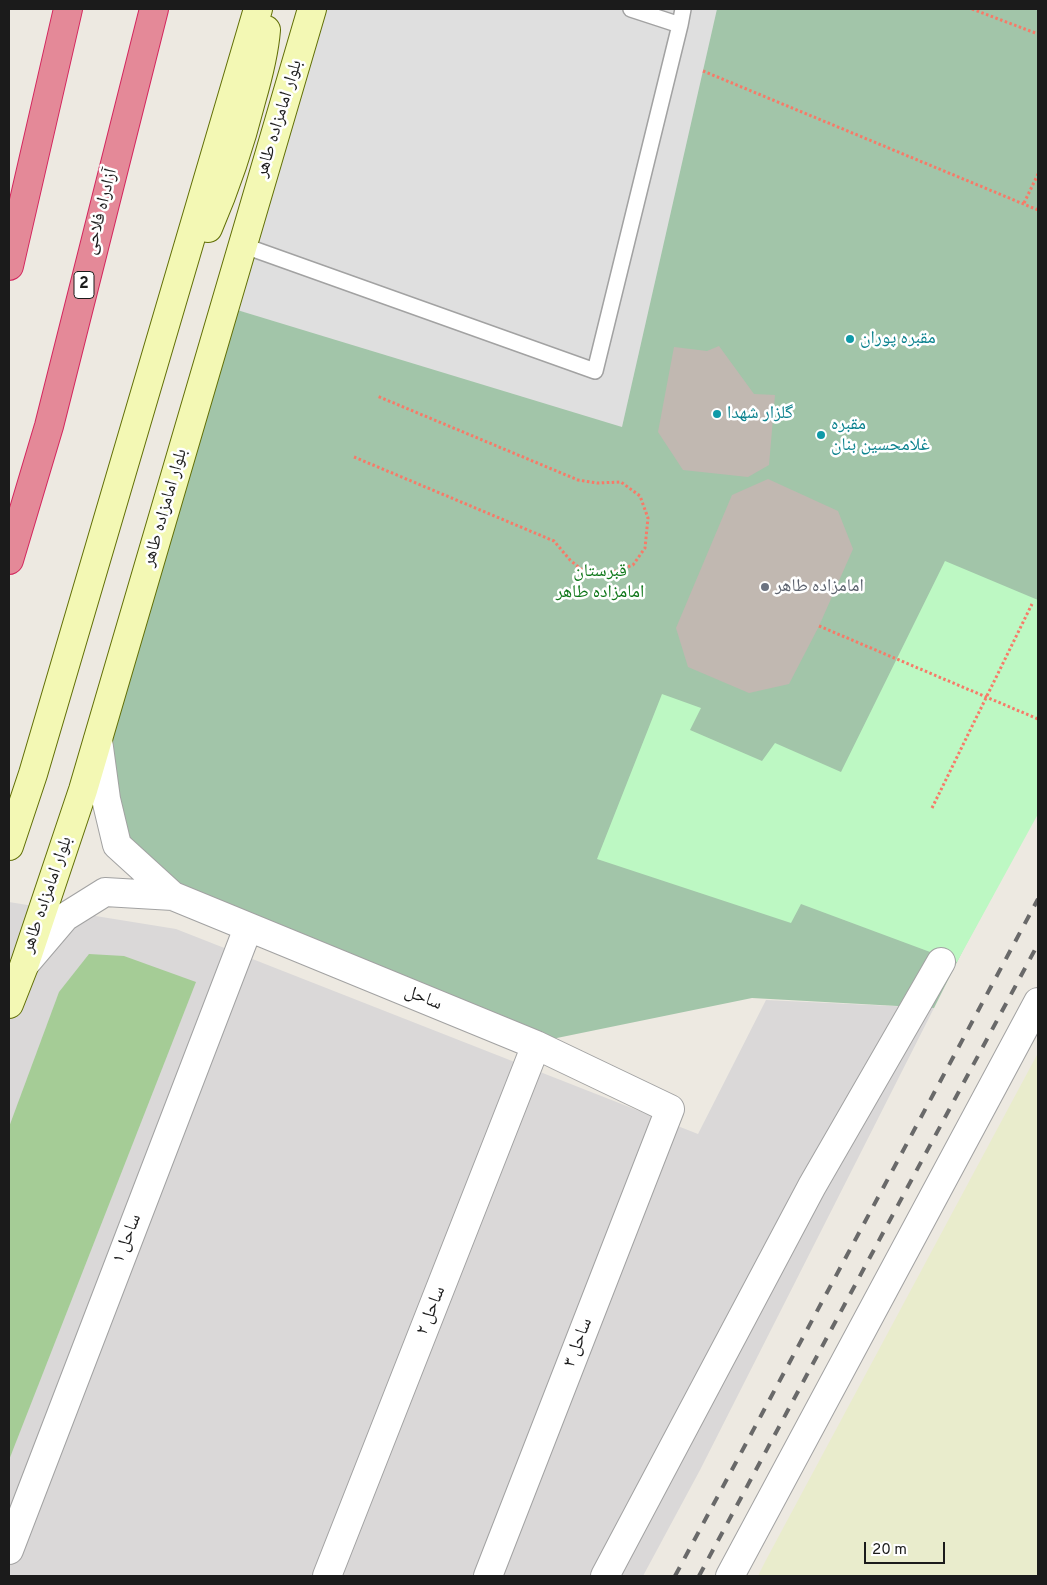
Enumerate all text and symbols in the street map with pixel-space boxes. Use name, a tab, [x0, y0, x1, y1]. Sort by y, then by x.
street label: بلوار امامزاده طاهر	[252, 58, 308, 180]
street label: آزادراه فلاحی	[81, 167, 123, 257]
road number: 2	[74, 272, 94, 298]
place label: مقبره پوران	[860, 328, 936, 350]
marker: مقبره پوران	[844, 333, 856, 345]
place label: گلزار شهدا	[727, 403, 793, 425]
marker: گلزار شهدا	[711, 408, 723, 420]
place label: مقبره غلامحسین بنان	[831, 414, 930, 456]
marker: مقبره غلامحسین بنان	[815, 429, 827, 441]
street label: بلوار امامزاده طاهر	[139, 446, 193, 570]
park label: قبرستان امامزاده طاهر	[556, 561, 644, 604]
place label: امامزاده طاهر	[775, 576, 864, 598]
marker: امامزاده طاهر	[759, 581, 771, 593]
street label: بلوار امامزاده طاهر	[18, 834, 78, 956]
street label: ساحل	[401, 982, 445, 1016]
street label: ساحل ۱	[109, 1211, 147, 1267]
street label: ساحل ۲	[412, 1283, 452, 1339]
street label: ساحل ۳	[560, 1315, 598, 1371]
scale bar	[867, 1532, 948, 1564]
text: 20 m	[872, 1541, 907, 1560]

